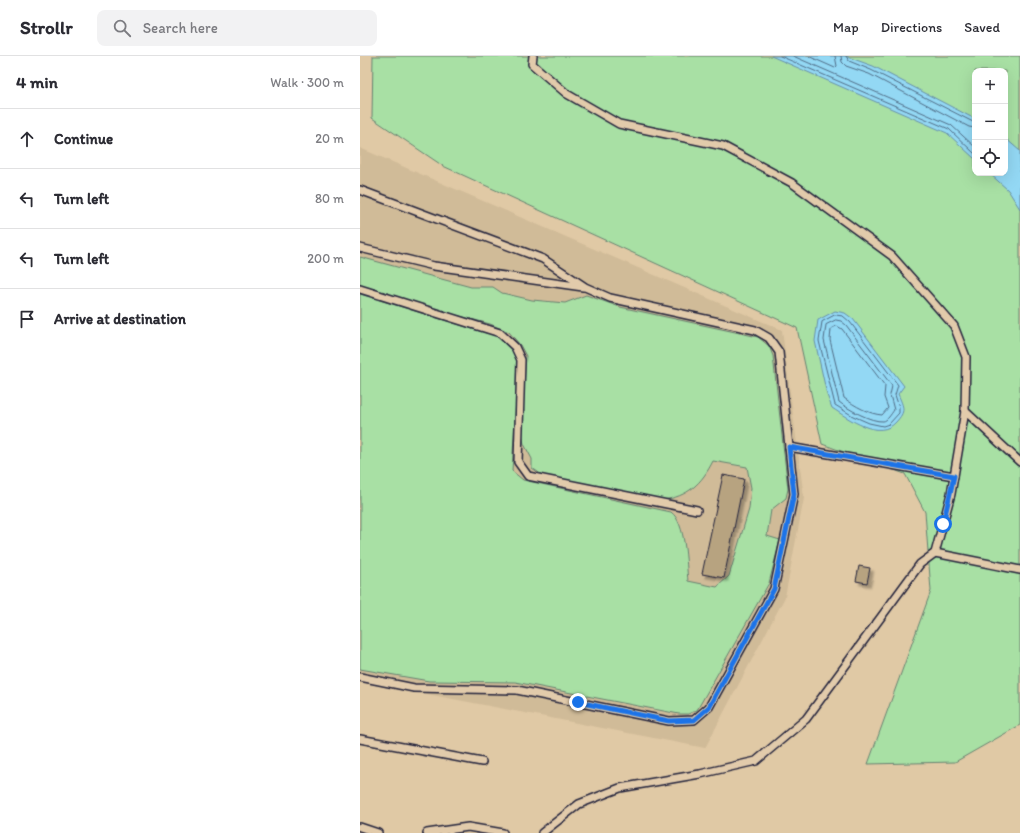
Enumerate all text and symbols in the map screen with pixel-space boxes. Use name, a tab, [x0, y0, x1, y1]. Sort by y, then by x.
search box	[97, 10, 377, 46]
text: Strollr	[20, 16, 73, 39]
icon: search	[111, 17, 133, 39]
text: Search here	[143, 19, 218, 37]
text: Map	[833, 19, 859, 36]
text: Directions	[881, 19, 942, 36]
text: Saved	[964, 19, 1000, 36]
map controls	[972, 68, 1008, 176]
button: +	[972, 68, 1008, 104]
text: 4 min	[16, 72, 58, 92]
text: Walk · 300 m	[270, 75, 344, 90]
button: −	[972, 104, 1008, 140]
icon: ahead	[16, 128, 38, 150]
text: Continue	[54, 130, 113, 148]
text: 20 m	[315, 131, 344, 146]
button: locate	[972, 140, 1008, 176]
icon: left	[16, 188, 38, 210]
text: Turn left	[54, 190, 109, 208]
text: 80 m	[315, 191, 344, 206]
icon: left	[16, 248, 38, 270]
text: Turn left	[54, 250, 109, 268]
text: 200 m	[307, 251, 344, 266]
icon: arrive	[16, 308, 38, 330]
text: Arrive at destination	[54, 310, 186, 328]
route start	[934, 515, 952, 533]
route end	[569, 693, 587, 711]

